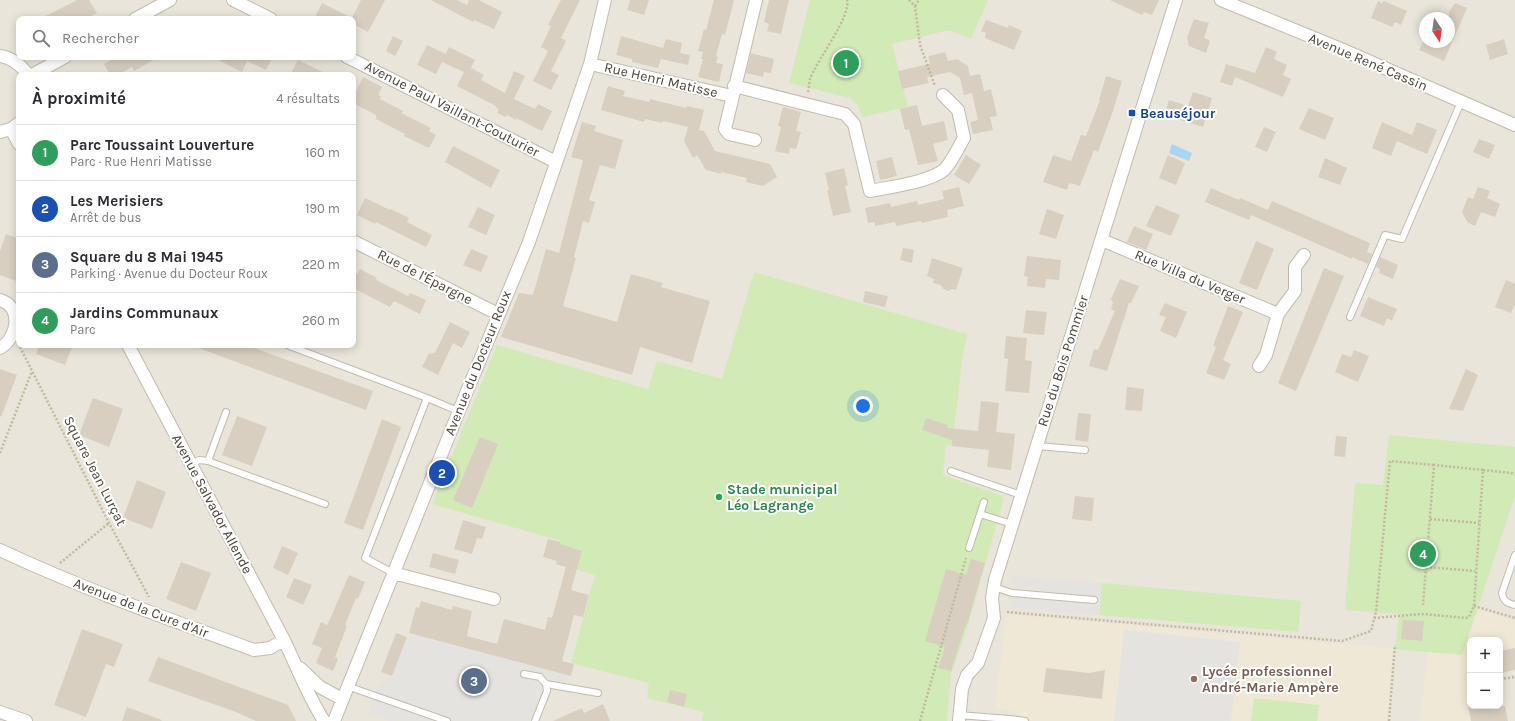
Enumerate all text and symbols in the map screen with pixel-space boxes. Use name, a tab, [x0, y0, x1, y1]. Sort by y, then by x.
north arrow	[1419, 12, 1455, 48]
search box	[16, 16, 356, 60]
icon: search	[30, 27, 52, 49]
text: Rechercher	[62, 29, 139, 47]
street label: Avenue René Cassin	[1306, 29, 1430, 95]
pin: 1	[833, 48, 859, 78]
street label: Avenue Paul Vaillant-Couturier	[362, 57, 543, 161]
street label: Rue Henri Matisse	[603, 59, 719, 101]
text: À proximité	[32, 88, 126, 108]
text: 4 résultats	[276, 91, 340, 106]
place label: Beauséjour	[1140, 105, 1216, 122]
marker: Beauséjour	[1127, 108, 1137, 118]
text: Parc Toussaint Louverture	[70, 136, 254, 154]
text: 1	[43, 145, 47, 160]
text: 160 m	[305, 145, 340, 160]
text: Parc · Rue Henri Matisse	[70, 154, 212, 169]
text: Les Merisiers	[70, 192, 164, 210]
text: 2	[41, 201, 49, 216]
text: 190 m	[305, 201, 340, 216]
text: Arrêt de bus	[70, 210, 141, 225]
street label: Rue de l'Épargne	[375, 245, 476, 308]
street label: Rue Villa du Verger	[1132, 246, 1249, 308]
text: Square du 8 Mai 1945	[70, 248, 223, 266]
text: 3	[41, 257, 49, 272]
text: 220 m	[302, 257, 340, 272]
text: Parking · Avenue du Docteur Roux	[70, 266, 268, 281]
street label: Avenue du Docteur Roux	[441, 288, 515, 438]
street label: Rue du Bois Pommier	[1034, 292, 1093, 429]
text: Jardins Communaux	[70, 304, 218, 322]
text: 4	[41, 313, 49, 328]
text: 260 m	[302, 313, 340, 328]
text: Parc	[70, 322, 96, 337]
your location	[853, 396, 873, 416]
street label: Square Jean Lurçat	[60, 413, 130, 529]
street label: Avenue Salvador Allende	[168, 431, 256, 577]
pin: 2	[429, 458, 455, 488]
place label: Stade municipal Léo Lagrange	[727, 481, 838, 514]
marker: Stade municipal Léo Lagrange	[714, 492, 724, 502]
pin: 4	[1410, 539, 1436, 569]
street label: Avenue de la Cure d'Air	[71, 574, 212, 642]
map controls	[1467, 637, 1503, 709]
button: +	[1467, 637, 1503, 673]
place label: Lycée professionnel André-Marie Ampère	[1202, 663, 1339, 696]
pin: 3	[461, 666, 487, 696]
button: −	[1467, 673, 1503, 709]
marker: Lycée professionnel André-Marie Ampère	[1189, 674, 1199, 684]

